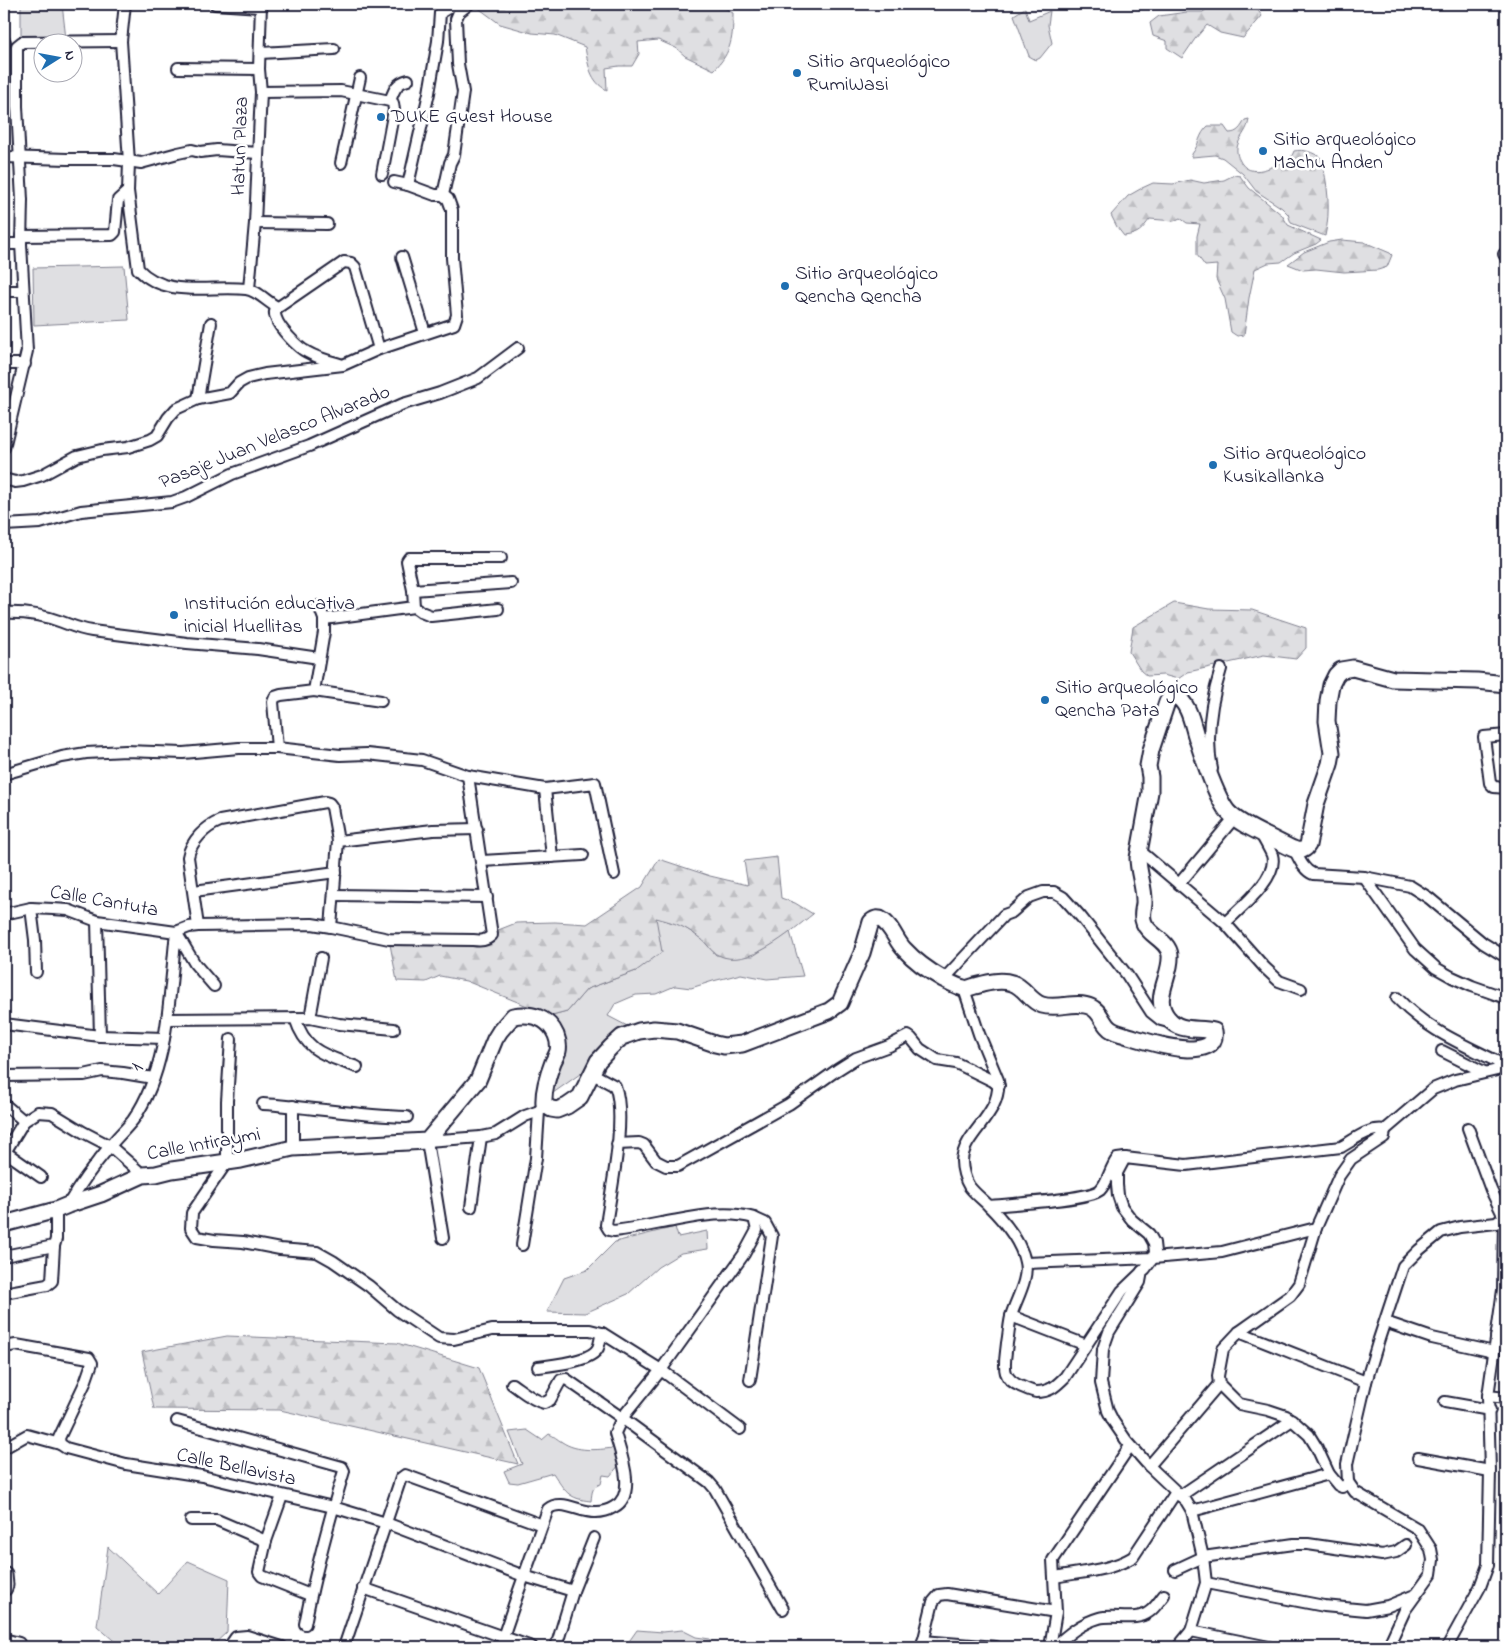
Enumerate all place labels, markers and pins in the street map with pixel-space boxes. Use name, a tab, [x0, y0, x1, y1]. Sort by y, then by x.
place label: Sitio arqueológico RumiWasi	[807, 48, 950, 100]
marker: Sitio arqueológico RumiWasi	[791, 67, 803, 79]
place label: DUKE Guest House	[390, 103, 552, 132]
marker: DUKE Guest House	[375, 111, 387, 123]
place label: Sitio arqueológico Machu Anden	[1273, 126, 1416, 178]
marker: Sitio arqueológico Machu Anden	[1257, 145, 1269, 157]
place label: Sitio arqueológico Qencha Qencha	[795, 260, 938, 312]
marker: Sitio arqueológico Qencha Qencha	[779, 280, 791, 292]
place label: Sitio arqueológico Kusikallanka	[1223, 440, 1366, 492]
marker: Sitio arqueológico Kusikallanka	[1207, 459, 1219, 471]
place label: Institución educativa inicial Huellitas	[184, 590, 355, 642]
marker: Institución educativa inicial Huellitas	[168, 609, 180, 621]
place label: Sitio arqueológico Qencha Pata	[1055, 674, 1198, 726]
marker: Sitio arqueológico Qencha Pata	[1039, 694, 1051, 706]

